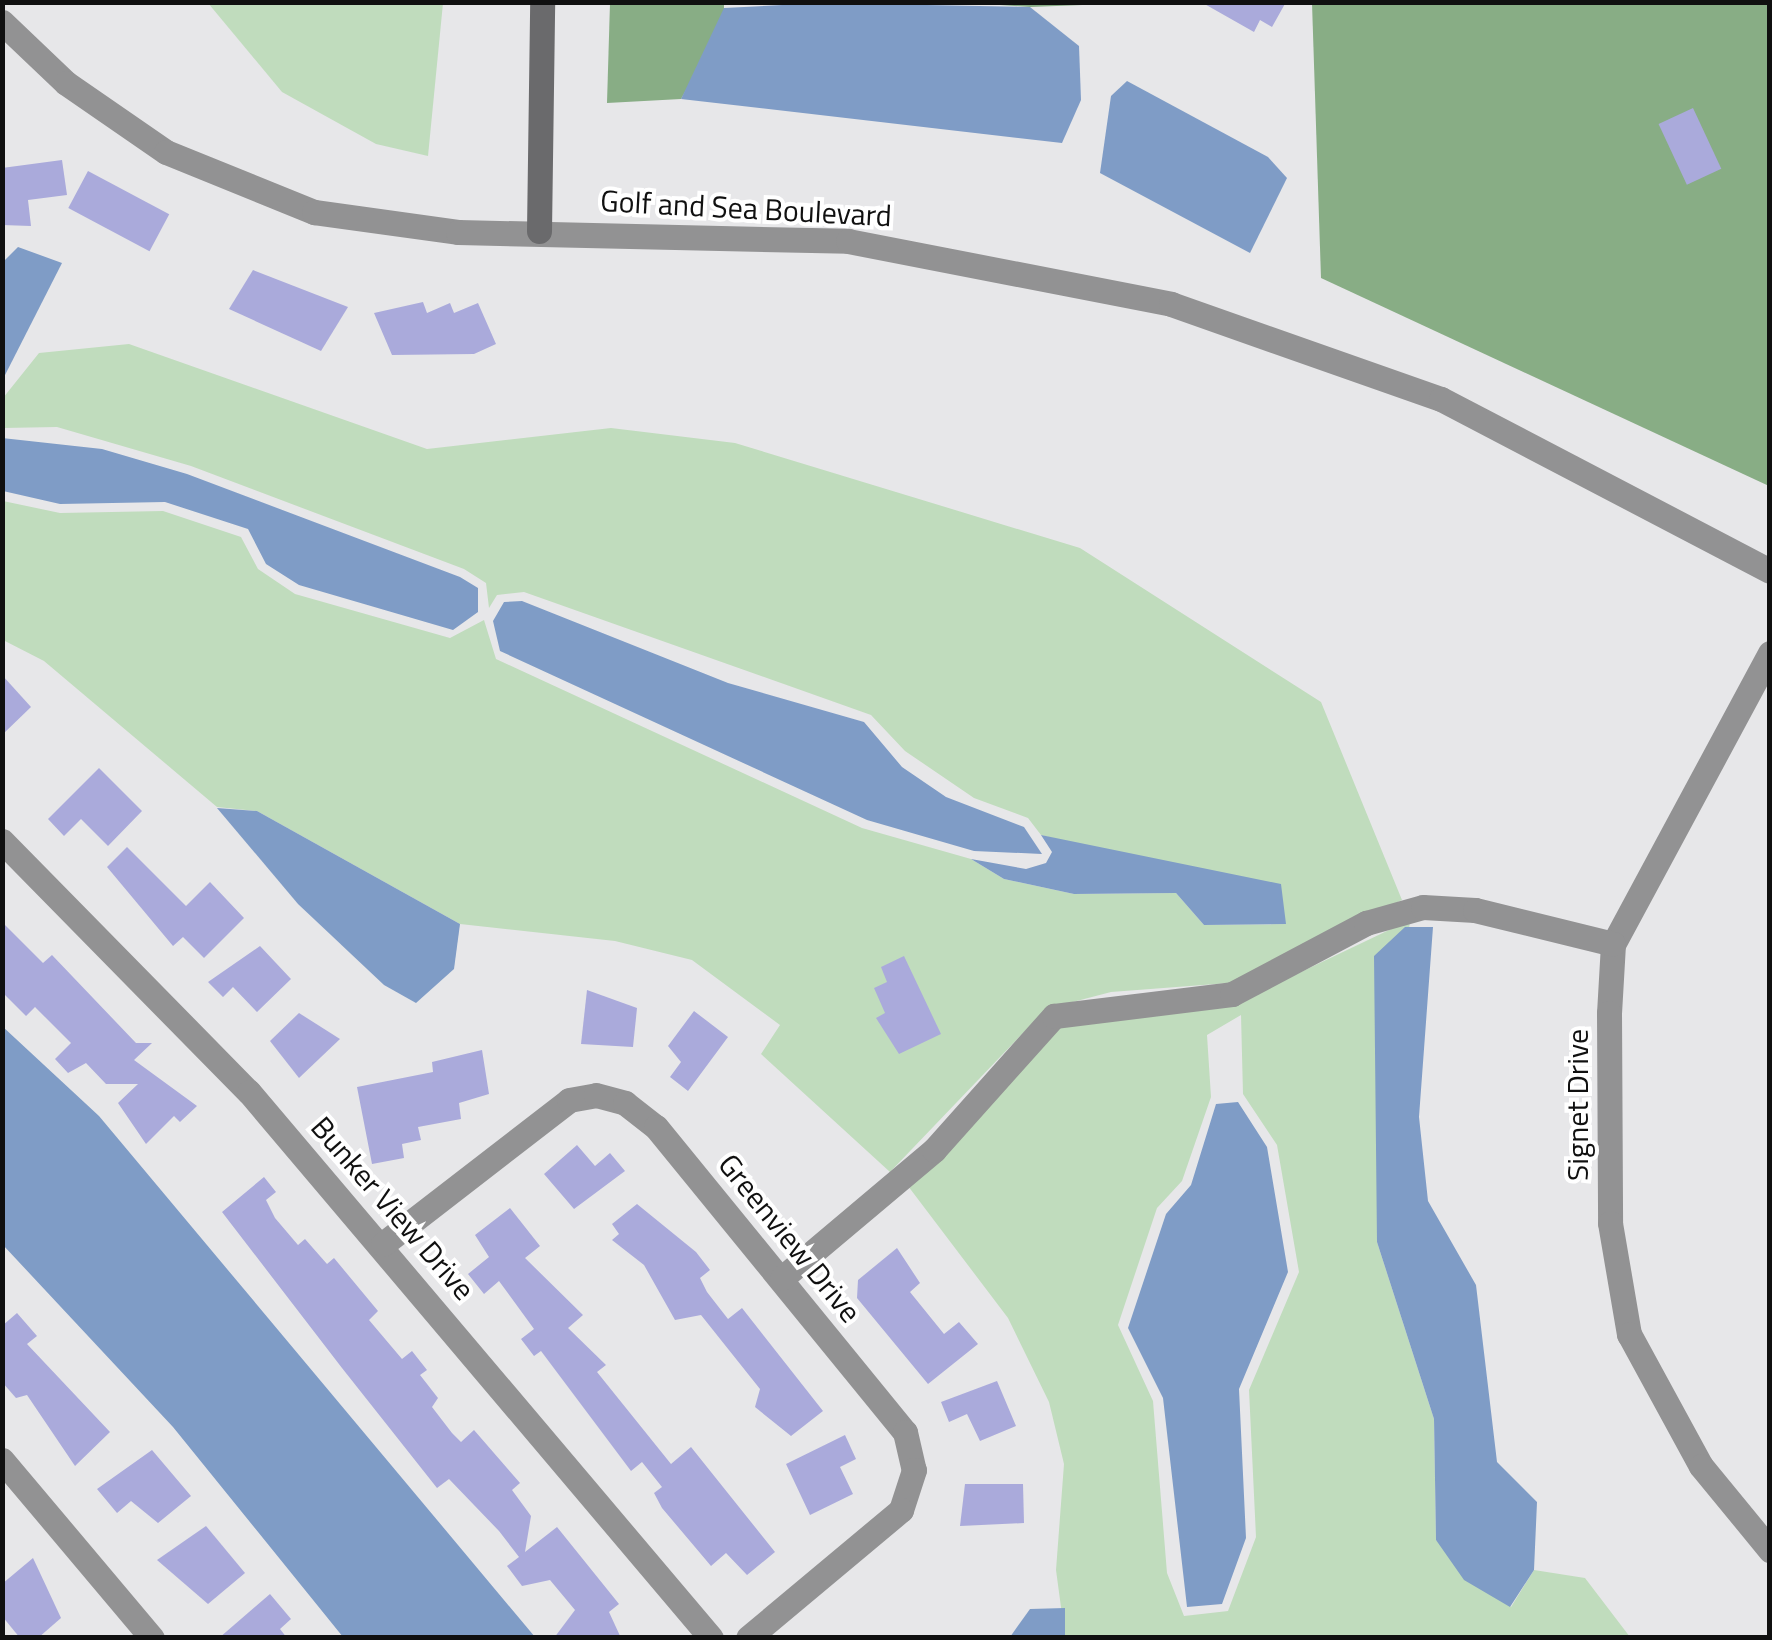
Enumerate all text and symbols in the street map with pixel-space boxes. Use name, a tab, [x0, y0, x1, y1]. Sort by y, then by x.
street label: Golf and Sea Boulevard	[599, 182, 893, 234]
street label: Signet Drive	[1559, 1029, 1595, 1181]
street label: Bunker View Drive	[304, 1109, 482, 1307]
street label: Greenview Drive	[711, 1147, 869, 1329]

